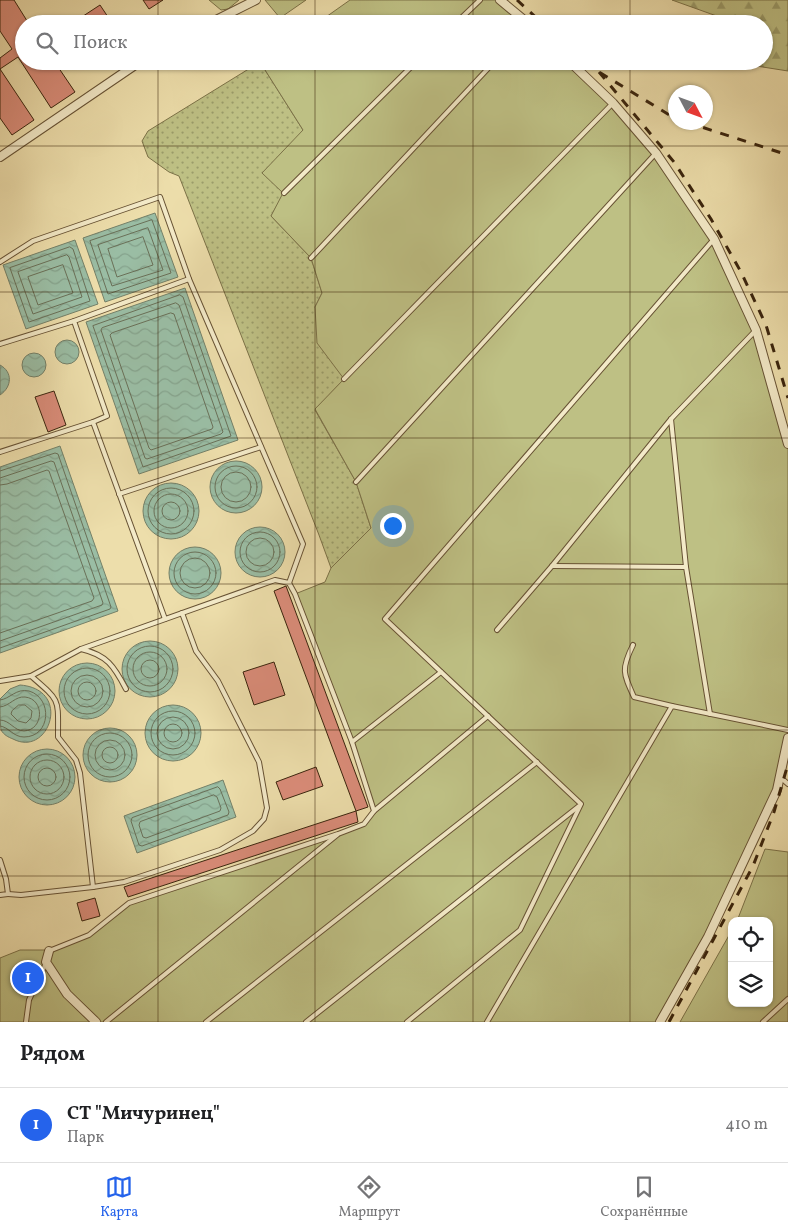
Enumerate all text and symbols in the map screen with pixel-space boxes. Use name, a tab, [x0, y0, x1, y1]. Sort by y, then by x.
search box	[15, 15, 773, 70]
icon: search	[33, 29, 61, 57]
text: Поиск	[73, 30, 127, 56]
north arrow	[668, 85, 713, 130]
your location	[380, 513, 406, 539]
map controls	[728, 917, 773, 1007]
button: locate	[728, 917, 773, 962]
pin: 1	[12, 959, 44, 997]
button: layers	[728, 962, 773, 1007]
text: Рядом	[20, 1040, 85, 1069]
text: СТ "Мичуринец"	[67, 1101, 220, 1127]
text: 1	[33, 1114, 39, 1136]
text: 410 m	[725, 1114, 768, 1136]
text: Парк	[67, 1127, 104, 1149]
tab: Карта	[100, 1173, 138, 1222]
tab: Маршрут	[338, 1173, 400, 1222]
tab: Сохранённые	[600, 1173, 688, 1222]

